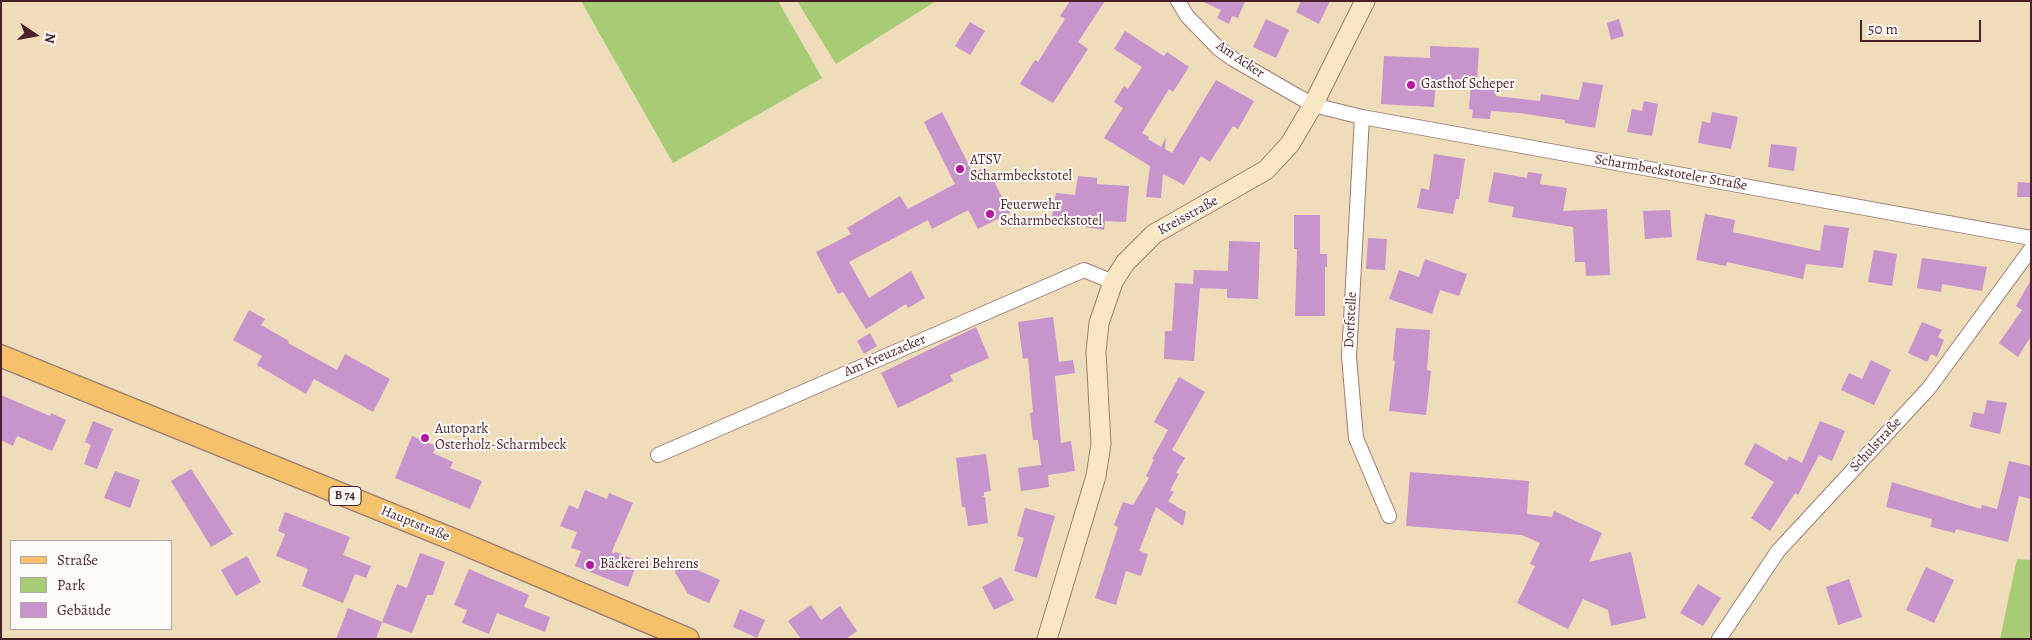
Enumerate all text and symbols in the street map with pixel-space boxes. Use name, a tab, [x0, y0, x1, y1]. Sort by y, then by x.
north arrow	[10, 10, 60, 60]
scale bar	[1862, 10, 1983, 42]
text: 50 m	[1868, 19, 1898, 39]
text: N	[40, 31, 61, 45]
street label: Am Acker	[1213, 38, 1267, 82]
place label: Gasthof Scheper	[1421, 77, 1515, 93]
marker: Gasthof Scheper	[1405, 79, 1417, 91]
street label: Scharmbeckstoteler Straße	[1593, 151, 1749, 195]
place label: ATSV Scharmbeckstotel	[970, 153, 1072, 186]
marker: ATSV Scharmbeckstotel	[954, 163, 966, 175]
street label: Kreisstraße	[1155, 193, 1221, 239]
place label: Feuerwehr Scharmbeckstotel	[1000, 198, 1102, 230]
marker: Feuerwehr Scharmbeckstotel	[984, 208, 996, 220]
street label: Dorfstelle	[1341, 291, 1361, 349]
street label: Am Kreuzacker	[841, 331, 929, 381]
street label: Schulstraße	[1847, 414, 1905, 476]
place label: Autopark Osterholz-Scharmbeck	[435, 422, 567, 454]
marker: Autopark Osterholz-Scharmbeck	[419, 432, 431, 444]
road number: B 74	[329, 486, 361, 506]
street label: Hauptstraße	[378, 503, 452, 545]
legend	[10, 540, 172, 630]
text: Straße	[57, 550, 98, 570]
place label: Bäckerei Behrens	[600, 557, 699, 573]
marker: Bäckerei Behrens	[584, 559, 596, 571]
text: Park	[57, 575, 85, 595]
text: Gebäude	[57, 600, 111, 620]

